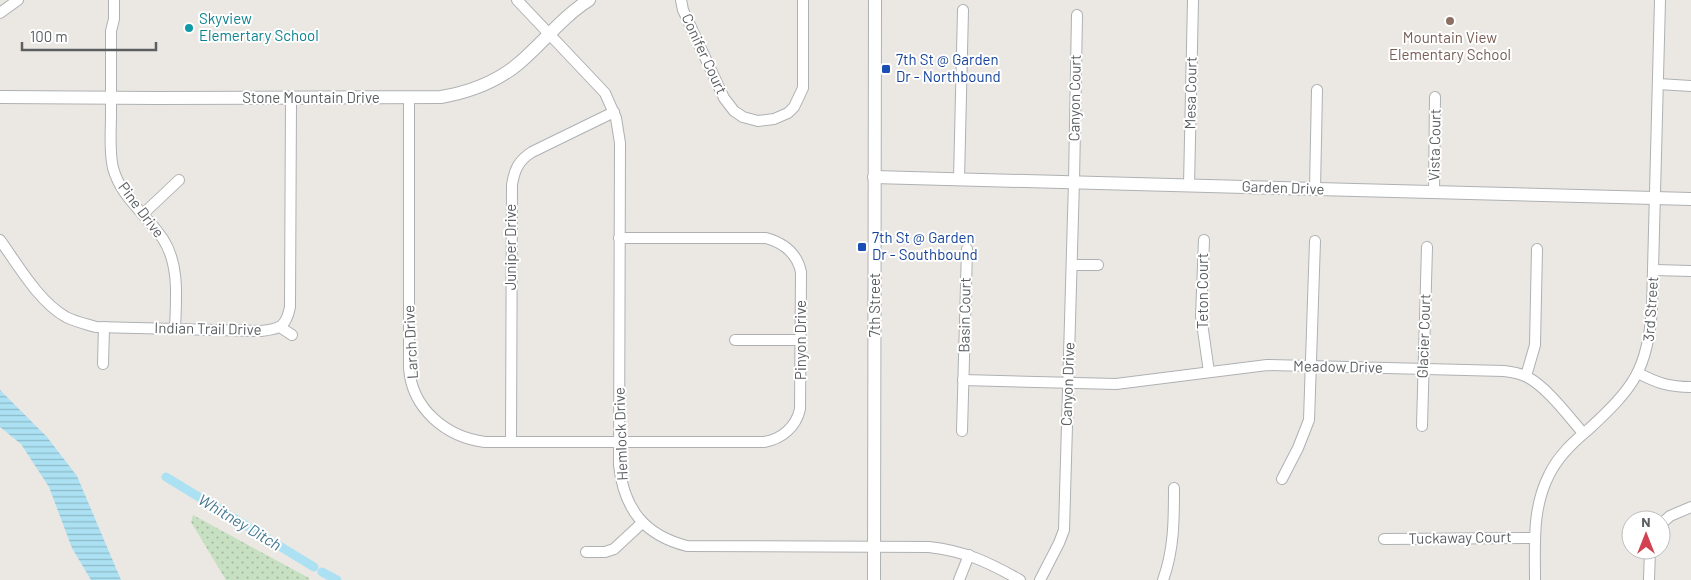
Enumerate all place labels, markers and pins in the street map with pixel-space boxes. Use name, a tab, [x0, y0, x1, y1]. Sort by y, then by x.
place label: Skyview Elemertary School	[199, 9, 319, 44]
marker: Mountain View Elementary School	[1444, 15, 1456, 27]
marker: Skyview Elemertary School	[183, 22, 195, 34]
place label: Mountain View Elementary School	[1389, 28, 1511, 63]
place label: 7th St @ Garden Dr - Northbound	[896, 50, 1001, 85]
marker: 7th St @ Garden Dr - Northbound	[880, 63, 892, 75]
place label: 7th St @ Garden Dr - Southbound	[872, 228, 978, 263]
marker: 7th St @ Garden Dr - Southbound	[856, 241, 868, 253]

